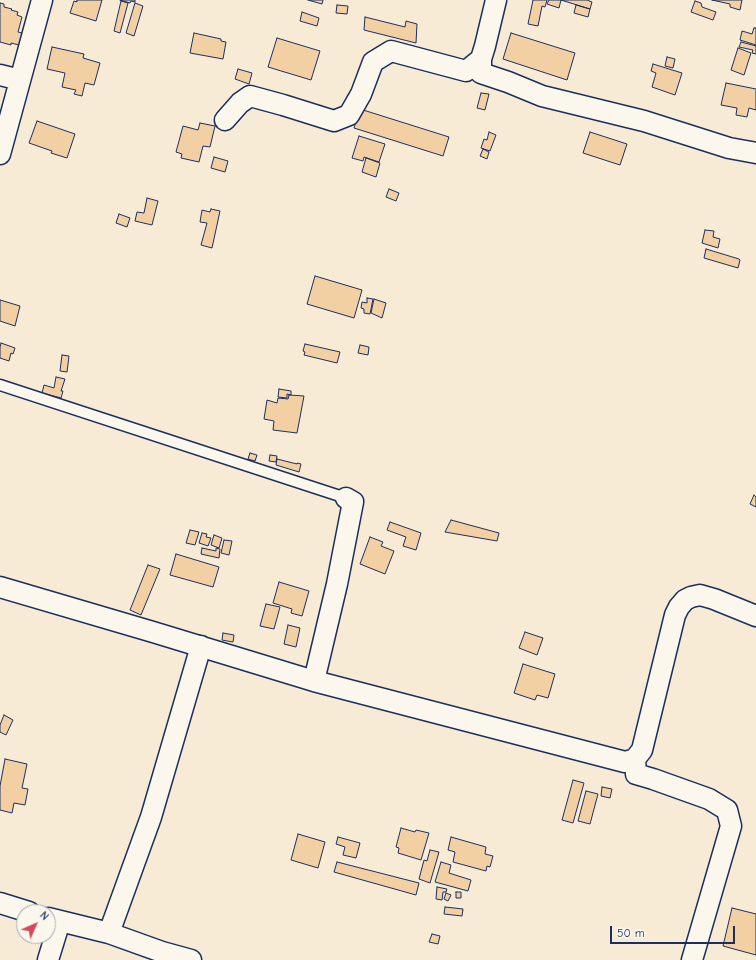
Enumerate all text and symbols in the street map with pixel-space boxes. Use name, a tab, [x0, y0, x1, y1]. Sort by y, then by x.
north arrow	[16, 904, 56, 944]
text: N	[37, 909, 51, 923]
scale bar	[612, 918, 737, 944]
text: 50 m	[617, 926, 645, 940]

